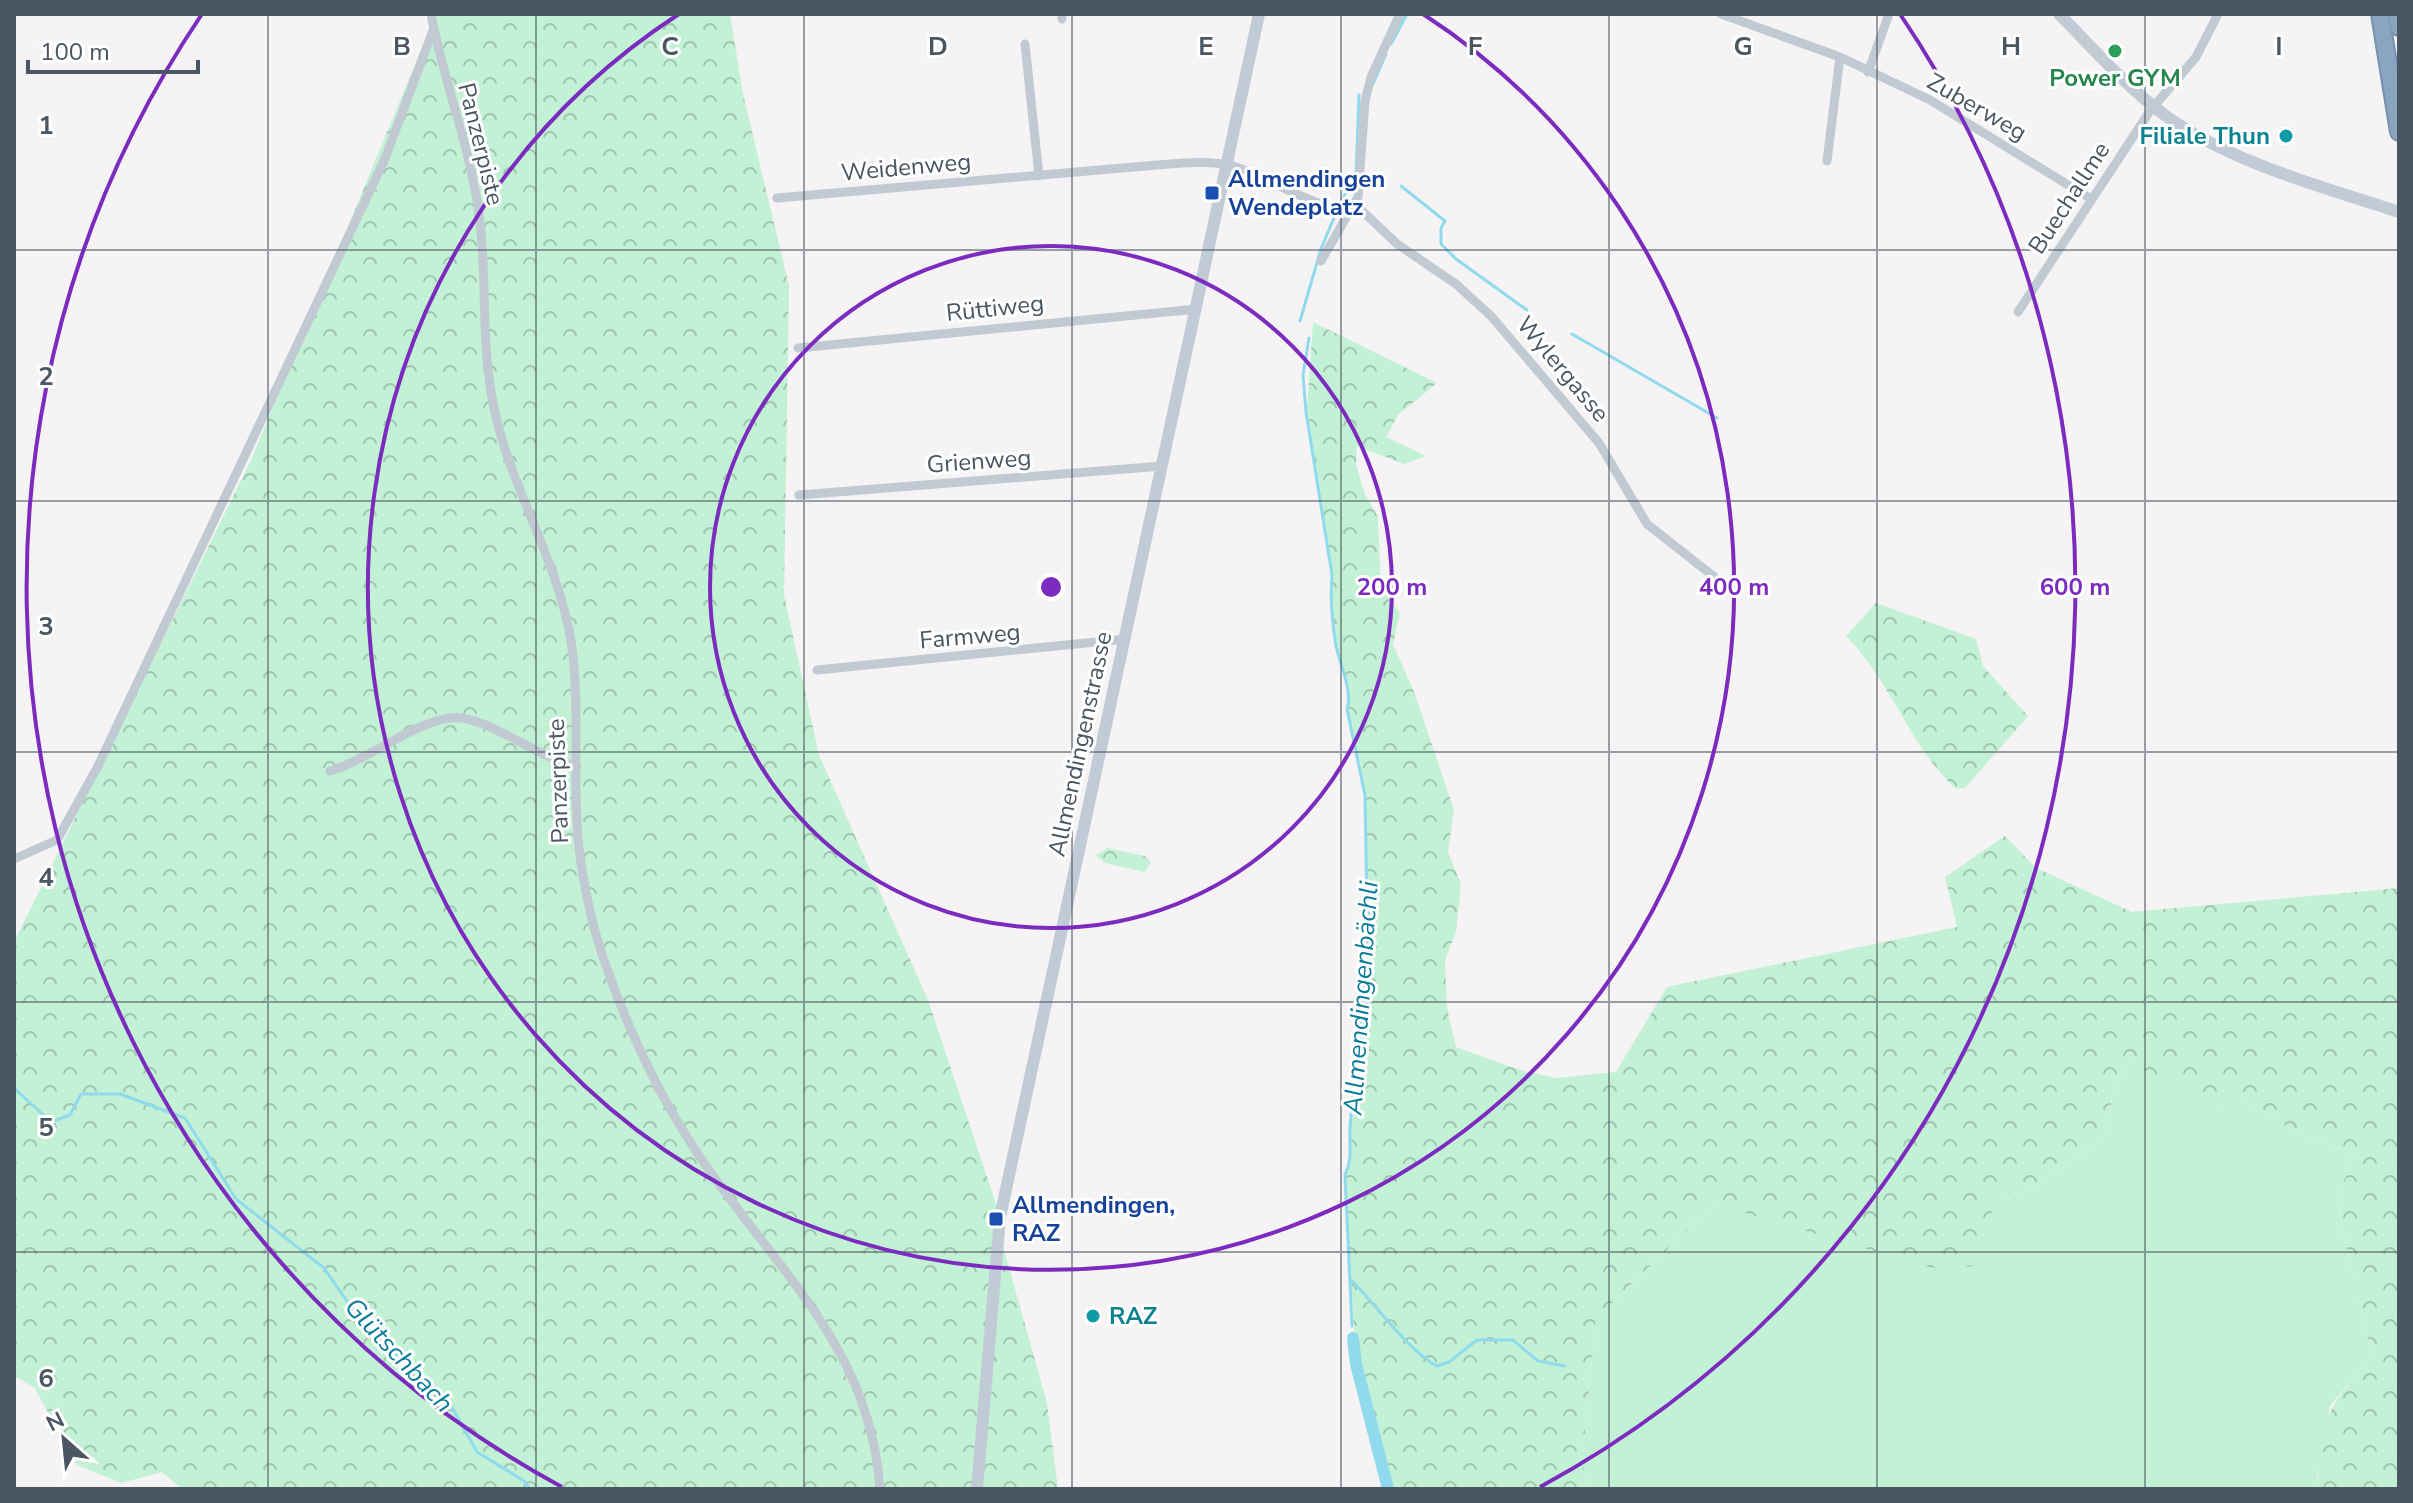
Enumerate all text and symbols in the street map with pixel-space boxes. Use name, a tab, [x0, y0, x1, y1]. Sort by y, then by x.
scale bar	[28, 24, 198, 74]
text: B	[393, 29, 411, 64]
text: C	[661, 29, 679, 64]
text: D	[928, 29, 948, 64]
text: E	[1198, 29, 1214, 64]
text: F	[1468, 29, 1482, 64]
text: G	[1733, 29, 1753, 64]
text: H	[2001, 29, 2021, 64]
text: I	[2275, 29, 2283, 64]
text: 100 m	[40, 36, 110, 68]
marker: Power GYM	[2106, 42, 2124, 60]
place label: Power GYM	[2049, 62, 2181, 94]
street label: Zuberweg	[1921, 66, 2033, 148]
street label: Panzerpiste	[450, 79, 512, 209]
text: 1	[38, 108, 54, 143]
place label: Filiale Thun	[2140, 120, 2270, 152]
marker: Filiale Thun	[2277, 127, 2295, 145]
street label: Buechallme	[2021, 136, 2117, 260]
street label: Weidenweg	[840, 145, 972, 189]
place label: Allmendingen Wendeplatz	[1228, 163, 1385, 223]
marker: Allmendingen Wendeplatz	[1203, 184, 1221, 202]
street label: Rüttiweg	[944, 287, 1046, 329]
street label: Wylergasse	[1509, 309, 1617, 429]
text: 2	[38, 359, 54, 394]
street label: Grienweg	[926, 441, 1032, 481]
text: 200 m	[1357, 571, 1427, 603]
text: 400 m	[1699, 571, 1769, 603]
text: 600 m	[2040, 571, 2110, 603]
centre of rings	[1037, 573, 1065, 601]
text: 3	[38, 609, 54, 644]
street label: Farmweg	[918, 616, 1022, 656]
street label: Allmendingenstrasse	[1041, 629, 1119, 859]
street label: Panzerpiste	[540, 718, 576, 844]
text: 4	[38, 860, 54, 895]
water label: Allmendingenbächli	[1335, 879, 1387, 1117]
text: 5	[38, 1110, 54, 1145]
place label: Allmendingen, RAZ	[1012, 1189, 1175, 1249]
marker: Allmendingen, RAZ	[987, 1210, 1005, 1228]
water label: Glütschbach	[337, 1290, 461, 1420]
place label: RAZ	[1109, 1300, 1158, 1332]
marker: RAZ	[1084, 1307, 1102, 1325]
text: 6	[38, 1361, 54, 1396]
north arrow	[24, 1399, 104, 1479]
text: N	[41, 1405, 70, 1439]

